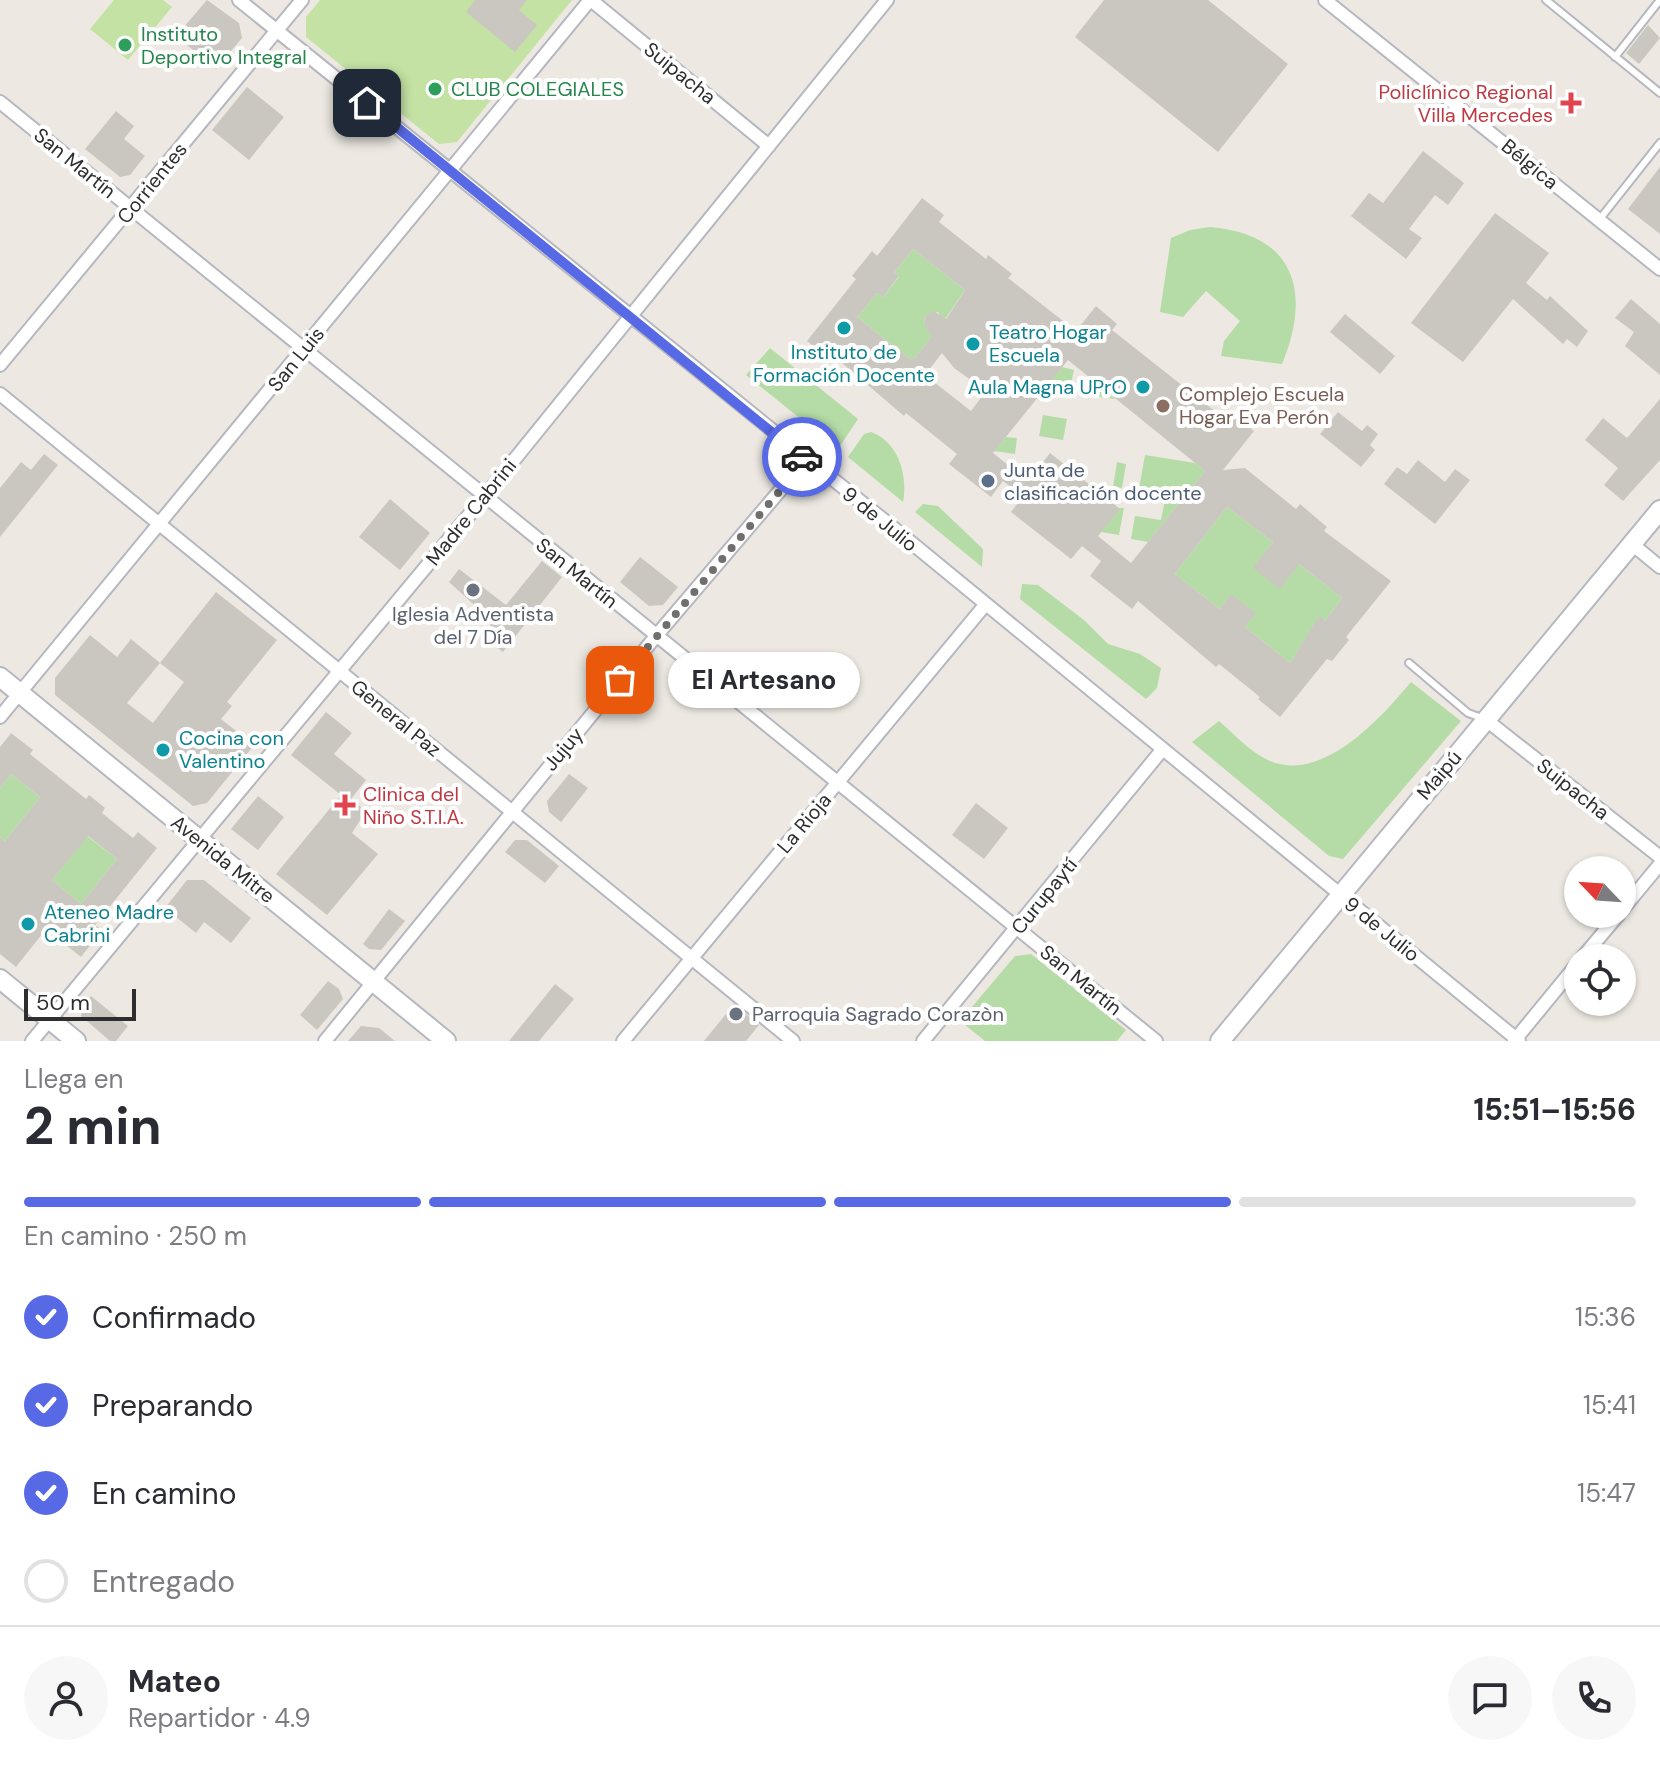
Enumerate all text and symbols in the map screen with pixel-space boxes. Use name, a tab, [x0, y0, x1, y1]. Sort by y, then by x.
place label: Instituto Deportivo Integral	[141, 21, 307, 70]
marker: Instituto Deportivo Integral	[116, 36, 134, 54]
street label: Suipacha	[639, 36, 721, 110]
pin	[333, 69, 401, 137]
place label: CLUB COLEGIALES	[451, 76, 624, 102]
place label: Policlínico Regional Villa Mercedes	[1378, 79, 1553, 128]
marker: CLUB COLEGIALES	[426, 80, 444, 98]
icon: home	[345, 81, 389, 125]
marker: Policlínico Regional Villa Mercedes	[1560, 92, 1582, 114]
street label: San Martín	[29, 122, 121, 204]
street label: Bélgica	[1496, 133, 1564, 195]
street label: Corrientes	[111, 137, 193, 229]
marker: Instituto de Formación Docente	[835, 319, 853, 337]
place label: Teatro Hogar Escuela	[989, 319, 1107, 368]
street label: San Luis	[262, 321, 330, 397]
marker: Teatro Hogar Escuela	[964, 335, 982, 353]
place label: Instituto de Formación Docente	[753, 339, 935, 388]
place label: Aula Magna UPrO	[968, 374, 1127, 400]
marker: Aula Magna UPrO	[1134, 378, 1152, 396]
place label: Complejo Escuela Hogar Eva Perón	[1179, 381, 1344, 430]
marker: Complejo Escuela Hogar Eva Perón	[1154, 397, 1172, 415]
courier	[762, 417, 842, 497]
icon: car	[780, 435, 824, 479]
street label: Madre Cabrini	[420, 453, 522, 571]
place label: Junta de clasificación docente	[1004, 457, 1202, 506]
marker: Junta de clasificación docente	[979, 472, 997, 490]
street label: 9 de Julio	[837, 481, 923, 557]
street label: San Martín	[531, 532, 623, 614]
marker: Iglesia Adventista del 7 Día	[464, 581, 482, 599]
place label: Iglesia Adventista del 7 Día	[392, 601, 554, 650]
pin	[586, 646, 654, 714]
callout: El Artesano	[668, 652, 860, 708]
icon: bag	[598, 658, 642, 702]
text: El Artesano	[692, 663, 836, 697]
street label: General Paz	[346, 674, 446, 762]
street label: Jujuy	[537, 722, 589, 776]
place label: Cocina con Valentino	[179, 725, 284, 774]
marker: Cocina con Valentino	[154, 741, 172, 759]
street label: Maipú	[1411, 745, 1467, 805]
street label: Suipacha	[1531, 753, 1615, 825]
place label: Clinica del Niño S.T.I.A.	[363, 781, 464, 830]
street label: La Rioja	[771, 787, 837, 859]
marker: Clinica del Niño S.T.I.A.	[334, 794, 356, 816]
street label: Avenida Mitre	[166, 809, 280, 909]
street label: Curupaytí	[1005, 852, 1083, 940]
north arrow	[1564, 856, 1636, 928]
map controls	[1564, 856, 1636, 1016]
street label: 9 de Julio	[1339, 891, 1425, 967]
place label: Ateneo Madre Cabrini	[44, 899, 174, 948]
marker: Ateneo Madre Cabrini	[19, 915, 37, 933]
street label: San Martín	[1035, 939, 1127, 1021]
button: locate	[1564, 944, 1636, 1016]
scale bar	[24, 985, 136, 1021]
text: 50 m	[36, 988, 90, 1017]
place label: Parroquia Sagrado Corazòn	[752, 1001, 1004, 1027]
marker: Parroquia Sagrado Corazòn	[727, 1005, 745, 1023]
text: Llega en	[24, 1062, 123, 1096]
text: 15:51–15:56	[1473, 1090, 1636, 1129]
text: 2 min	[24, 1092, 162, 1160]
text: En camino · 250 m	[24, 1219, 247, 1253]
icon: check	[24, 1295, 68, 1339]
text: Confirmado	[92, 1298, 256, 1337]
text: 15:36	[1575, 1300, 1636, 1334]
icon: check	[24, 1383, 68, 1427]
text: Preparando	[92, 1386, 253, 1425]
text: 15:41	[1583, 1388, 1636, 1422]
icon: check	[24, 1471, 68, 1515]
text: En camino	[92, 1474, 237, 1513]
text: 15:47	[1577, 1476, 1636, 1510]
text: Entregado	[92, 1562, 235, 1601]
button: person	[24, 1656, 108, 1740]
button: chat	[1448, 1656, 1532, 1740]
button: phone	[1552, 1656, 1636, 1740]
text: Mateo	[128, 1662, 221, 1701]
text: Repartidor · 4.9	[128, 1701, 311, 1735]

